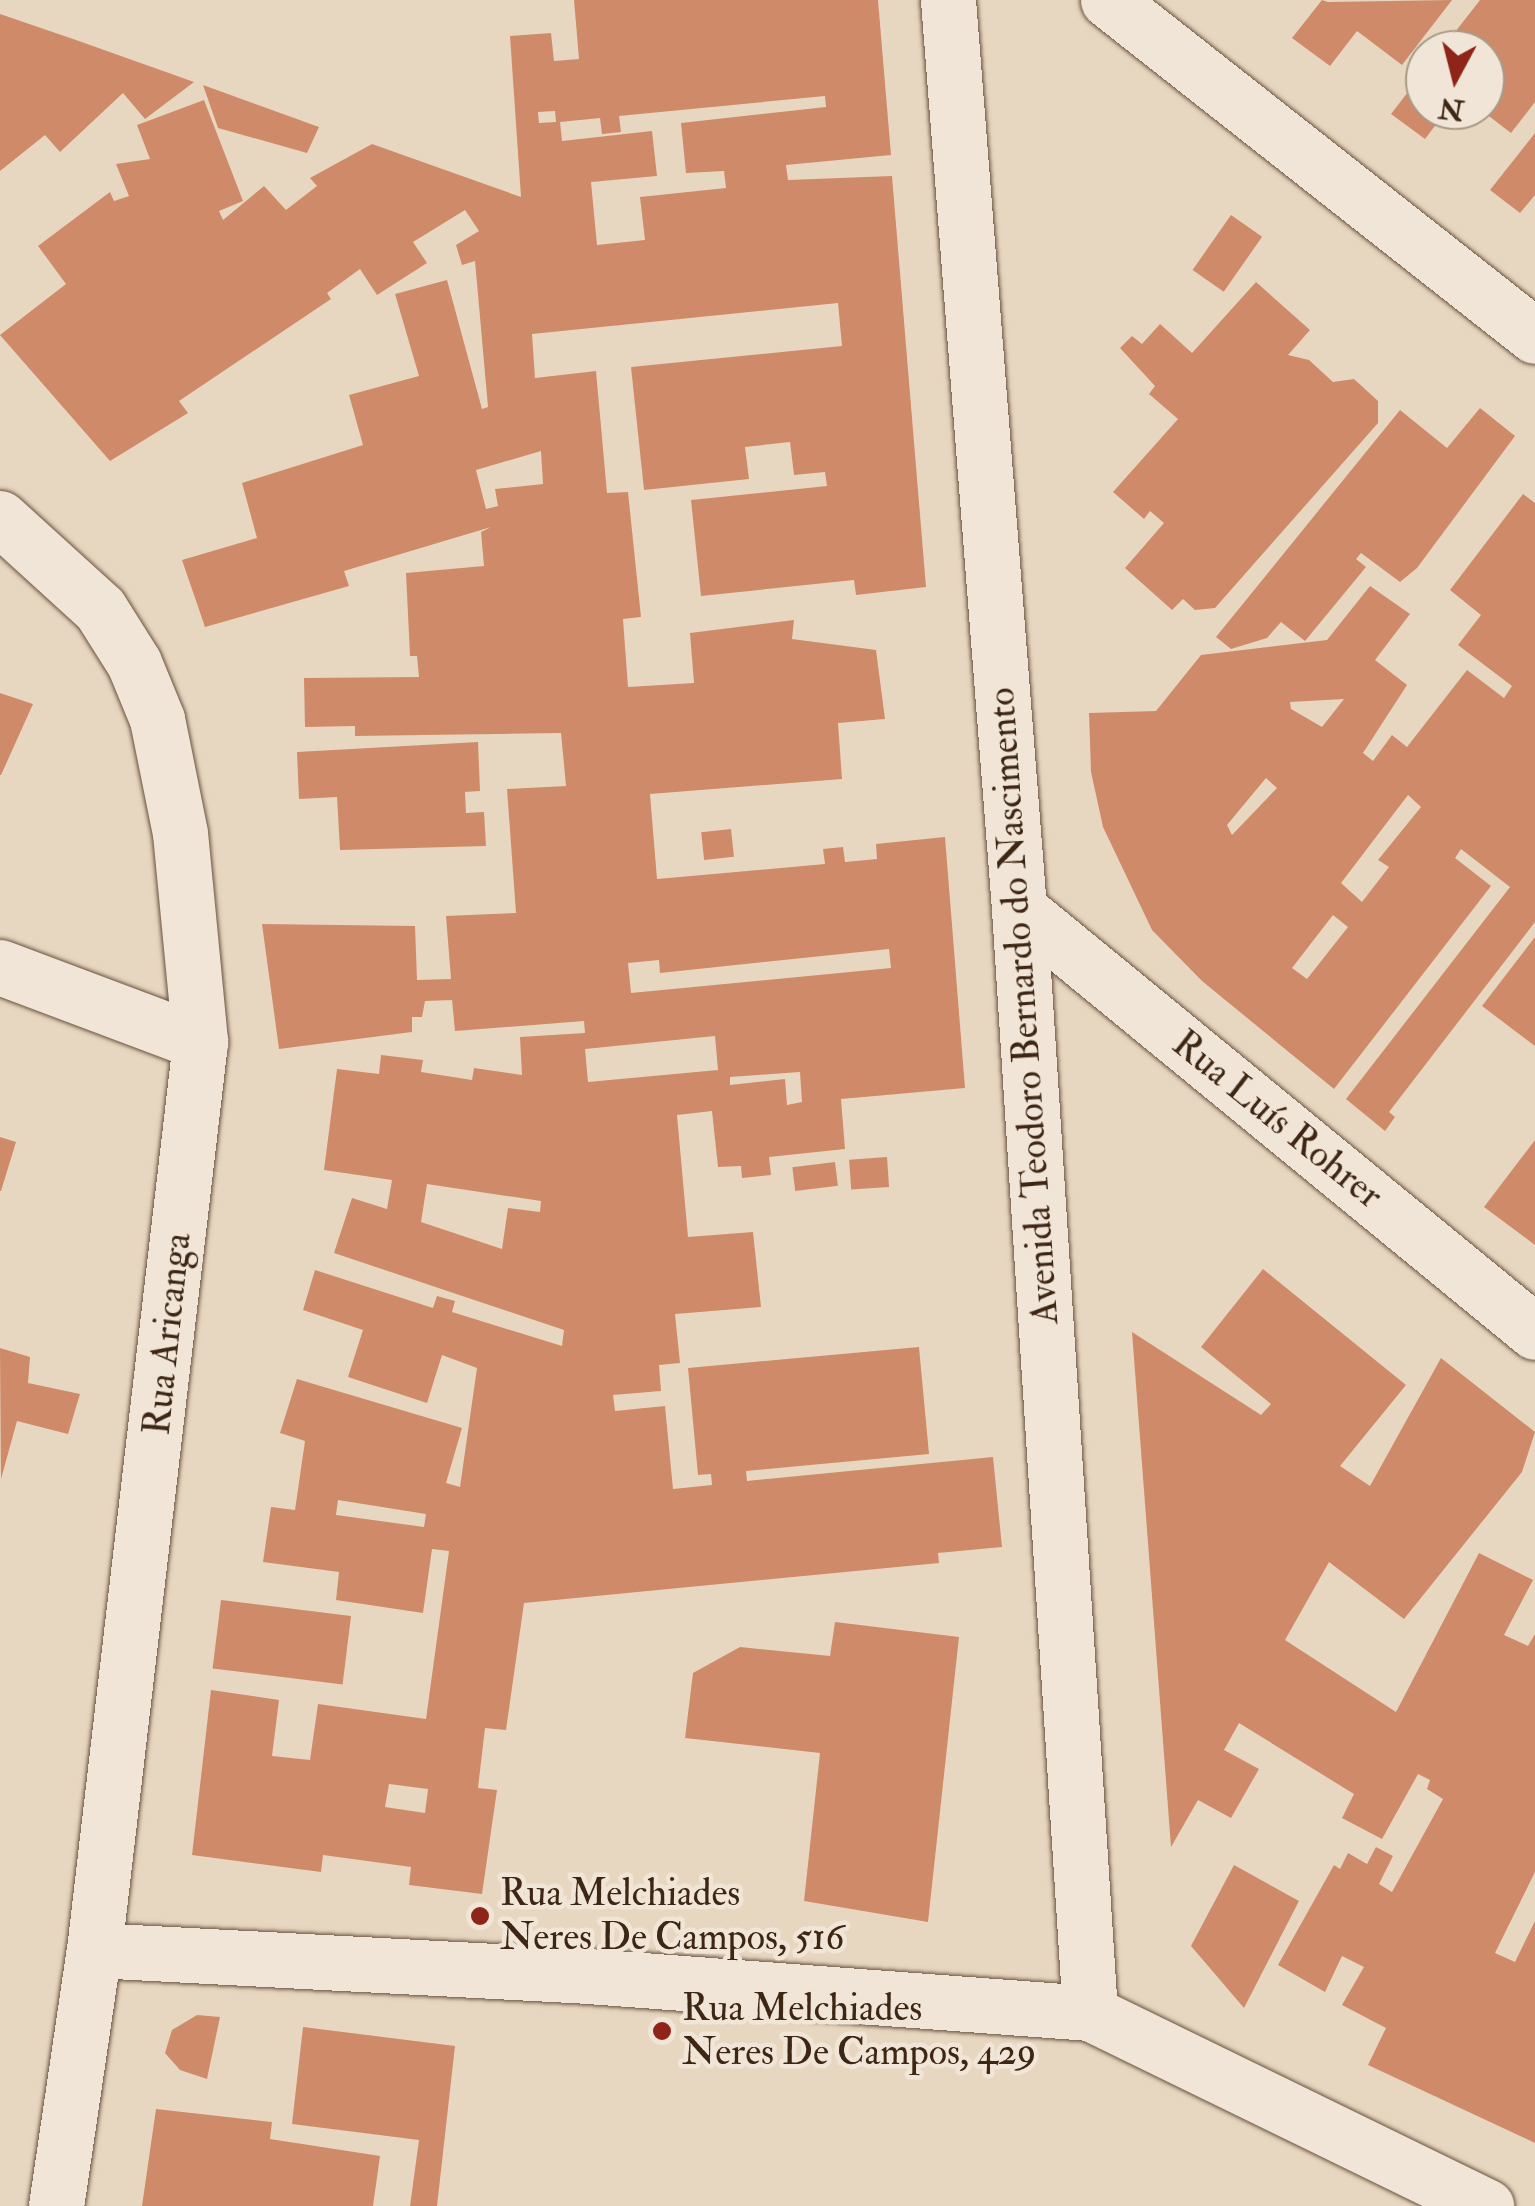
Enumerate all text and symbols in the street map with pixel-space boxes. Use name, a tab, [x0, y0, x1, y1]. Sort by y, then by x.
north arrow	[1405, 30, 1505, 130]
text: N	[1437, 89, 1466, 127]
street label: Avenida Teodoro Bernardo do Nascimento	[979, 686, 1069, 1326]
street label: Rua Luís Rohrer	[1163, 1021, 1391, 1219]
street label: Rua Aricanga	[135, 1231, 201, 1437]
place label: Rua Melchiades Neres De Campos, 516	[500, 1871, 844, 1960]
marker: Rua Melchiades Neres De Campos, 516	[469, 1905, 491, 1927]
place label: Rua Melchiades Neres De Campos, 429	[682, 1986, 1036, 2076]
marker: Rua Melchiades Neres De Campos, 429	[651, 2020, 673, 2042]

